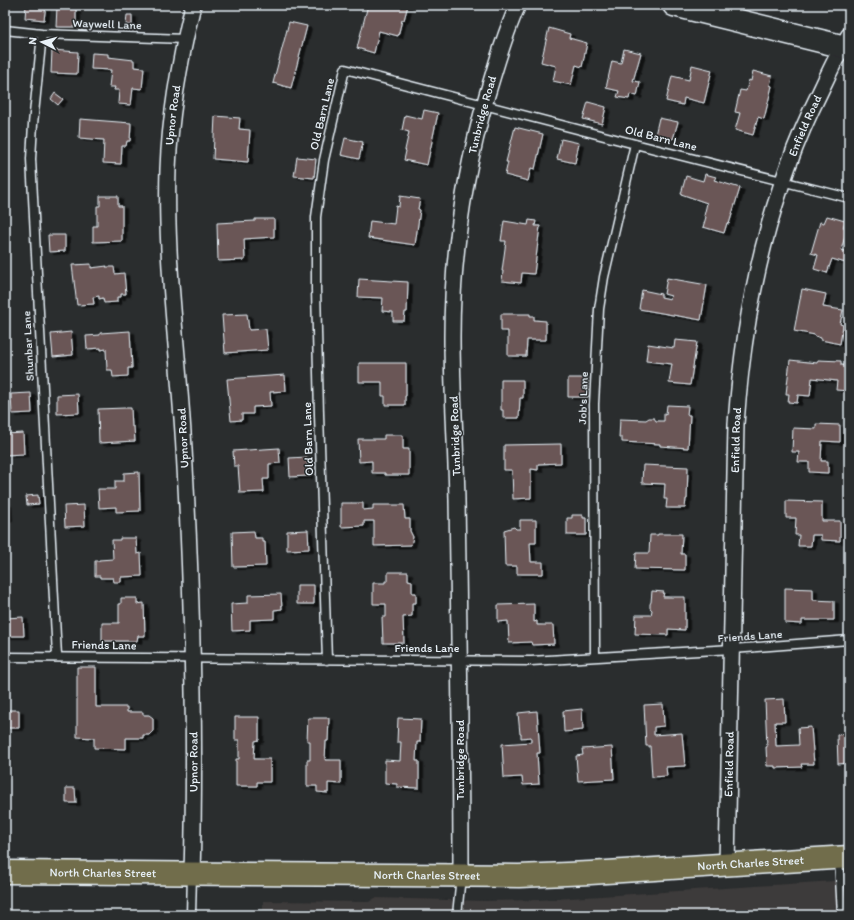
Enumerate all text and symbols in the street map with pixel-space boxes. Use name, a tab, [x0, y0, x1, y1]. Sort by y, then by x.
street label: Waywell Lane	[72, 16, 142, 32]
north arrow	[22, 22, 62, 62]
text: N	[26, 37, 39, 45]
street label: Tunbridge Road	[465, 74, 500, 155]
street label: Old Barn Lane	[307, 76, 337, 151]
street label: Upnor Road	[162, 84, 184, 146]
street label: Enfield Road	[785, 92, 825, 158]
street label: Old Barn Lane	[624, 122, 699, 154]
street label: Shunbar Lane	[19, 310, 37, 381]
street label: Job's Lane	[575, 371, 591, 425]
street label: Tunbridge Road	[447, 395, 463, 476]
street label: Old Barn Lane	[300, 402, 316, 476]
street label: Enfield Road	[728, 406, 744, 473]
street label: Upnor Road	[174, 407, 192, 469]
street label: Friends Lane	[717, 627, 783, 645]
street label: Friends Lane	[71, 637, 137, 653]
street label: Friends Lane	[395, 641, 460, 655]
street label: Tunbridge Road	[453, 719, 467, 800]
street label: Upnor Road	[186, 731, 201, 792]
street label: Enfield Road	[721, 731, 737, 797]
street label: North Charles Street	[697, 853, 805, 873]
street label: North Charles Street	[50, 865, 157, 880]
street label: North Charles Street	[374, 868, 481, 883]

